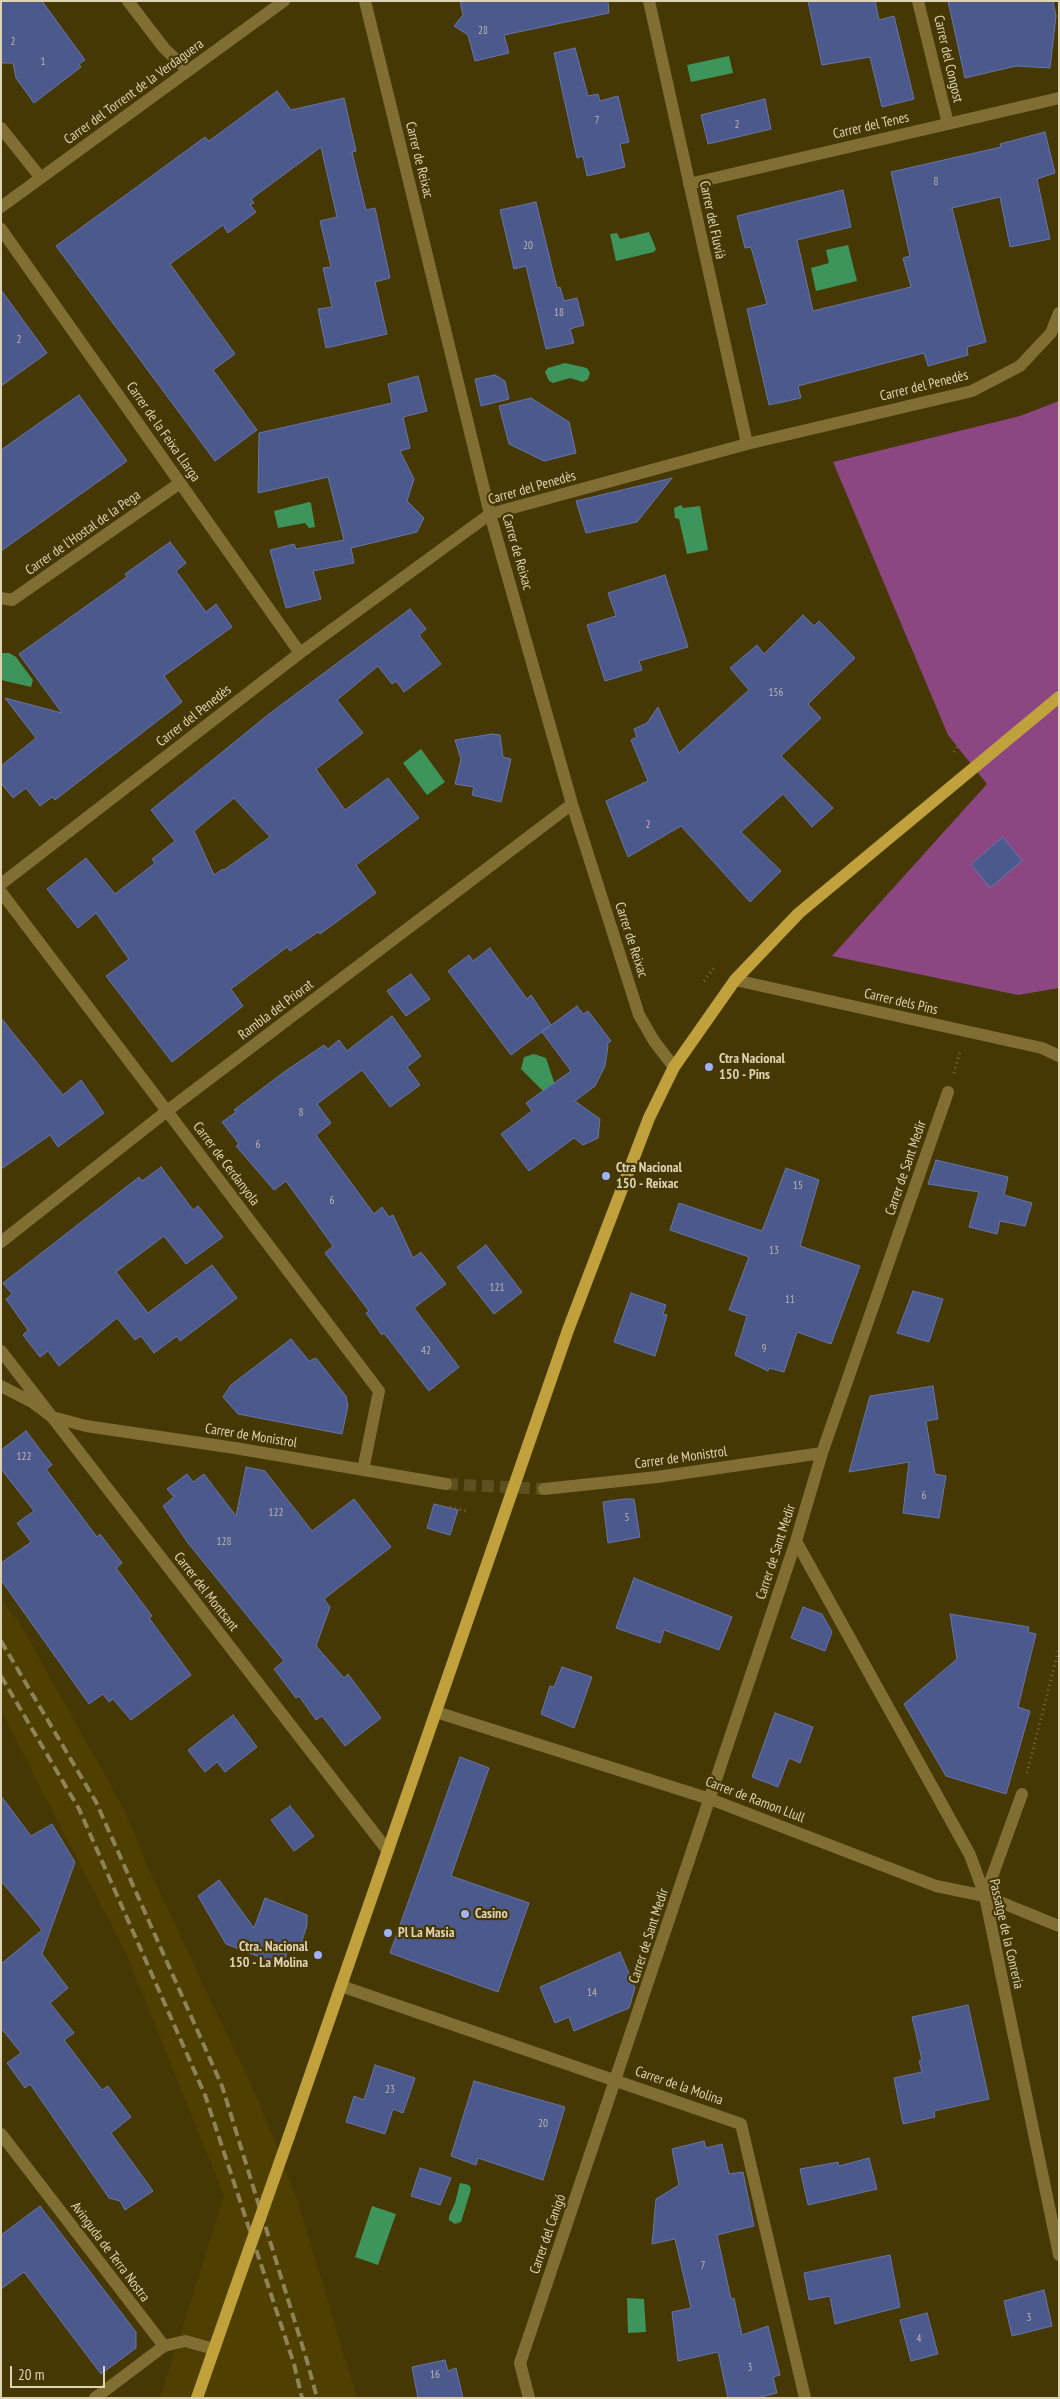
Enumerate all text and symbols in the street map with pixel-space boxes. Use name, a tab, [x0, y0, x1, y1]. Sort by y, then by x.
street label: Carrer del Congost	[930, 14, 966, 104]
house number: 28	[478, 24, 488, 38]
house number: 2	[11, 35, 15, 49]
street label: Carrer del Torrent de la Verdaguera	[61, 36, 207, 148]
house number: 1	[41, 55, 45, 69]
street label: Carrer del Tenes	[831, 109, 911, 143]
house number: 7	[595, 114, 599, 128]
house number: 2	[735, 118, 739, 132]
street label: Carrer de Reixac	[401, 120, 437, 200]
house number: 8	[934, 175, 938, 189]
street label: Carrer del Fluvià	[696, 179, 728, 261]
house number: 20	[523, 239, 533, 253]
house number: 18	[554, 306, 564, 320]
house number: 2	[17, 333, 21, 347]
street label: Carrer del Penedès	[878, 367, 970, 405]
street label: Carrer de la Feixa Llarga	[122, 379, 204, 485]
street label: Carrer del Penedès	[486, 467, 578, 509]
street label: Carrer de l'Hostal de la Pega	[22, 487, 144, 579]
street label: Carrer de Reixac	[498, 512, 536, 592]
street label: Carrer del Penedès	[153, 682, 235, 750]
house number: 156	[769, 686, 783, 700]
house number: 2	[646, 818, 650, 832]
street label: Carrer de Reixac	[611, 900, 651, 980]
street label: Rambla del Priorat	[235, 976, 317, 1044]
street label: Carrer dels Pins	[863, 985, 939, 1019]
place label: Ctra Nacional 150 - Pins	[719, 1051, 785, 1084]
marker: Ctra Nacional 150 - Pins	[703, 1061, 715, 1073]
house number: 8	[299, 1106, 303, 1120]
street label: Carrer de Sant Medir	[882, 1118, 930, 1218]
street label: Carrer de Cerdanyola	[189, 1119, 263, 1209]
house number: 6	[256, 1138, 260, 1152]
place label: Ctra Nacional 150 - Reixac	[616, 1160, 682, 1192]
marker: Ctra Nacional 150 - Reixac	[600, 1170, 612, 1182]
house number: 15	[793, 1179, 803, 1193]
house number: 6	[330, 1194, 334, 1208]
house number: 13	[769, 1244, 779, 1258]
house number: 121	[490, 1281, 504, 1295]
house number: 11	[785, 1293, 795, 1307]
house number: 9	[762, 1342, 766, 1356]
house number: 42	[421, 1344, 431, 1358]
street label: Carrer de Monistrol	[204, 1420, 298, 1452]
street label: Carrer de Monistrol	[634, 1443, 728, 1473]
house number: 122	[17, 1450, 31, 1464]
house number: 6	[922, 1489, 926, 1503]
street label: Carrer de Sant Medir	[753, 1502, 799, 1602]
house number: 122	[269, 1506, 283, 1520]
house number: 5	[625, 1511, 629, 1525]
house number: 128	[217, 1535, 231, 1549]
street label: Carrer del Montsant	[170, 1549, 242, 1635]
street label: Carrer de Ramon Llull	[703, 1773, 807, 1827]
street label: Passatge de la Conreria	[985, 1878, 1027, 1990]
street label: Carrer de Sant Medir	[626, 1886, 672, 1986]
place label: Casino	[475, 1906, 508, 1922]
marker: Casino	[459, 1908, 471, 1920]
place label: Pl La Masia	[398, 1925, 454, 1941]
marker: Pl La Masia	[382, 1927, 394, 1939]
place label: Ctra. Nacional 150 - La Molina	[229, 1939, 308, 1971]
marker: Ctra. Nacional 150 - La Molina	[312, 1949, 324, 1961]
house number: 14	[587, 1986, 597, 2000]
street label: Carrer de la Molina	[633, 2063, 725, 2109]
house number: 23	[385, 2083, 395, 2097]
house number: 20	[538, 2117, 548, 2131]
street label: Carrer del Canigó	[527, 2192, 569, 2276]
street label: Avinguda de Terra Nostra	[67, 2199, 153, 2305]
house number: 7	[701, 2259, 705, 2273]
house number: 3	[1027, 2311, 1031, 2325]
house number: 4	[917, 2332, 921, 2346]
scale bar	[12, 2356, 108, 2388]
house number: 3	[748, 2361, 752, 2375]
text: 20 m	[18, 2365, 44, 2384]
house number: 16	[430, 2368, 440, 2382]

